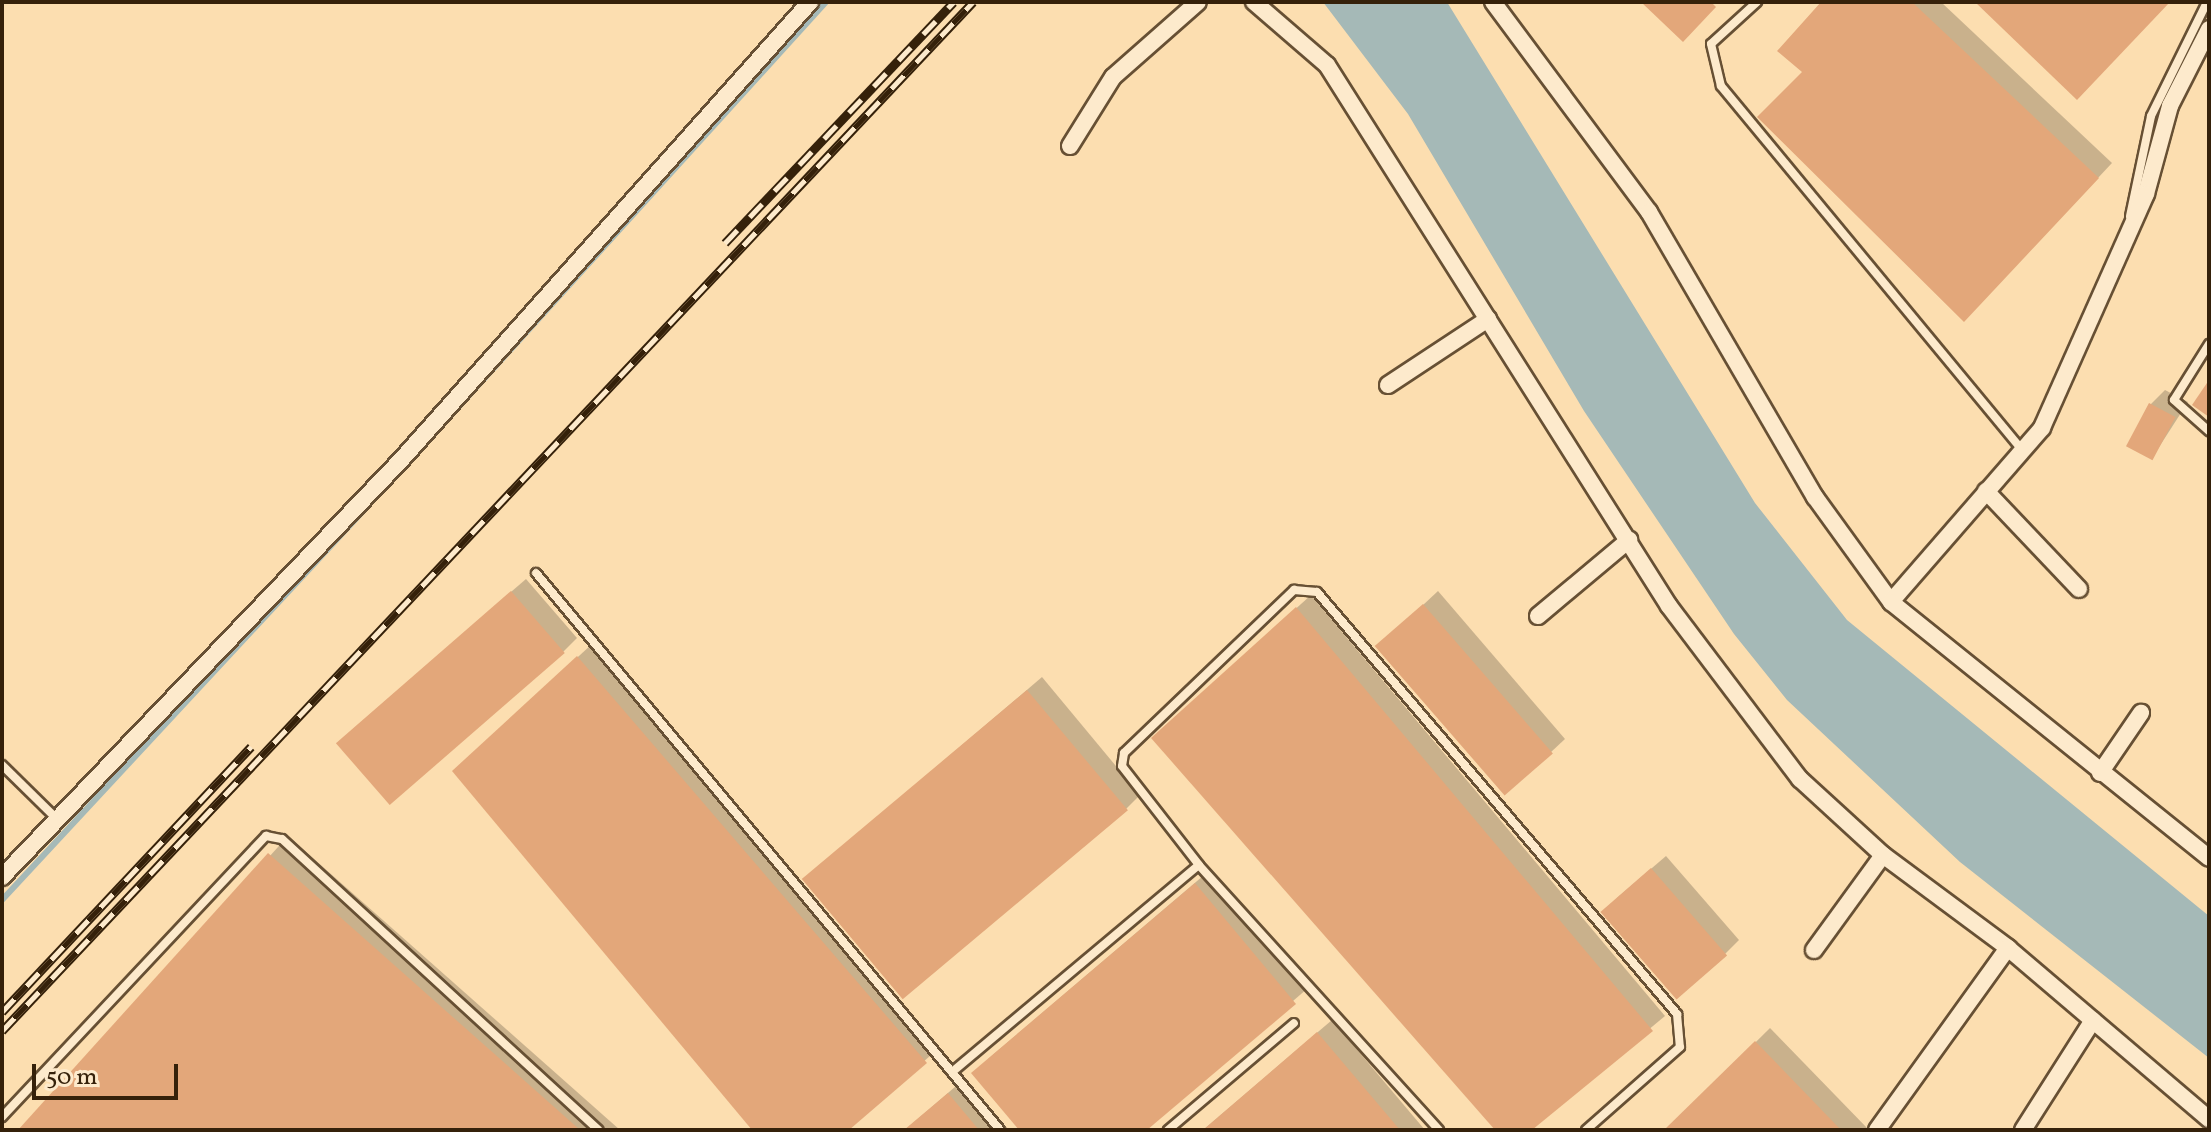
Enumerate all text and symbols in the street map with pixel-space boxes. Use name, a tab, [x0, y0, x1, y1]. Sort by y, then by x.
scale bar	[36, 1048, 182, 1098]
text: 50 m	[46, 1061, 98, 1095]

